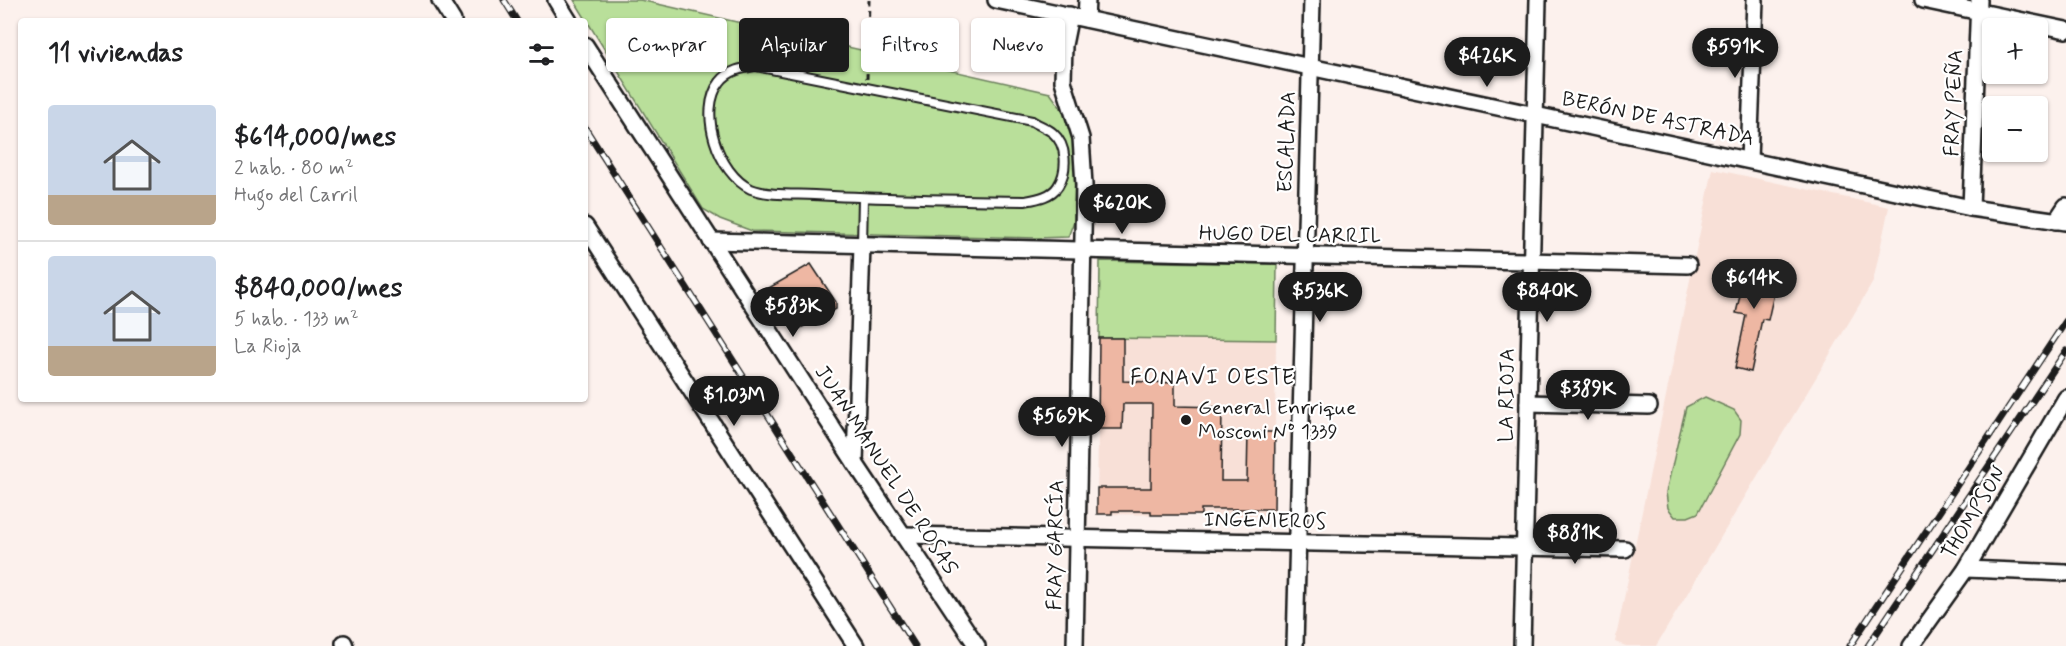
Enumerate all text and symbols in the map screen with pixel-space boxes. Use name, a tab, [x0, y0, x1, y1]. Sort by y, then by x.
chip: Comprar	[606, 18, 727, 72]
chip: Alquilar	[739, 18, 849, 72]
chip: Filtros	[861, 18, 959, 72]
chip: Nuevo	[971, 18, 1065, 72]
map controls	[1982, 18, 2048, 162]
button: +	[1982, 18, 2048, 84]
pin: $591K	[1693, 28, 1777, 79]
text: $591K	[1706, 34, 1764, 61]
text: 11 viviendas	[48, 37, 183, 71]
pin: $426K	[1445, 37, 1529, 88]
icon: filters	[525, 38, 558, 71]
text: $426K	[1458, 43, 1516, 70]
street label: FRAY PEÑA	[1938, 49, 1970, 157]
street label: BERÓN DE ASTRADA	[1559, 85, 1757, 153]
street label: ESCALADA	[1271, 91, 1303, 193]
button: −	[1982, 96, 2048, 162]
text: $614,000/mes	[234, 121, 396, 155]
icon: home	[96, 129, 168, 201]
text: 2 hab. · 80 m²	[234, 155, 354, 182]
text: Hugo del Carril	[234, 182, 358, 209]
pin: $620K	[1080, 184, 1164, 235]
text: $620K	[1093, 190, 1151, 217]
street label: HUGO DEL CARRIL	[1199, 219, 1382, 251]
pin: $614K	[1712, 259, 1796, 310]
text: $614K	[1726, 265, 1782, 292]
text: $840,000/mes	[234, 272, 402, 306]
pin: $536K	[1278, 272, 1362, 323]
pin: $840K	[1505, 272, 1589, 323]
text: $536K	[1292, 278, 1348, 305]
text: $840K	[1516, 278, 1578, 305]
icon: home	[96, 280, 168, 352]
pin: $583K	[751, 287, 835, 338]
text: $583K	[765, 293, 822, 320]
text: 5 hab. · 133 m²	[234, 306, 359, 333]
text: La Rioja	[234, 333, 302, 360]
street label: LA RIOJA	[1492, 348, 1522, 442]
street label: JUAN MANUEL DE ROSAS	[808, 360, 964, 580]
district label: FONAVI OESTE	[1130, 364, 1296, 392]
pin: $389K	[1546, 370, 1630, 421]
pin: $1.03M	[685, 376, 783, 427]
text: $389K	[1560, 376, 1616, 403]
text: $1.03M	[703, 382, 765, 409]
place label: General Enrrique Mosconi Nº 1339	[1198, 394, 1356, 446]
pin: $569K	[1020, 397, 1104, 448]
text: $569K	[1032, 403, 1092, 430]
marker: General Enrrique Mosconi Nº 1339	[1179, 413, 1193, 427]
street label: THOMPSON	[1935, 461, 2013, 565]
street label: FRAY GARCÍA	[1041, 479, 1071, 611]
street label: INGENIEROS	[1203, 506, 1327, 536]
pin: $881K	[1533, 514, 1617, 565]
text: $881K	[1547, 520, 1603, 547]

